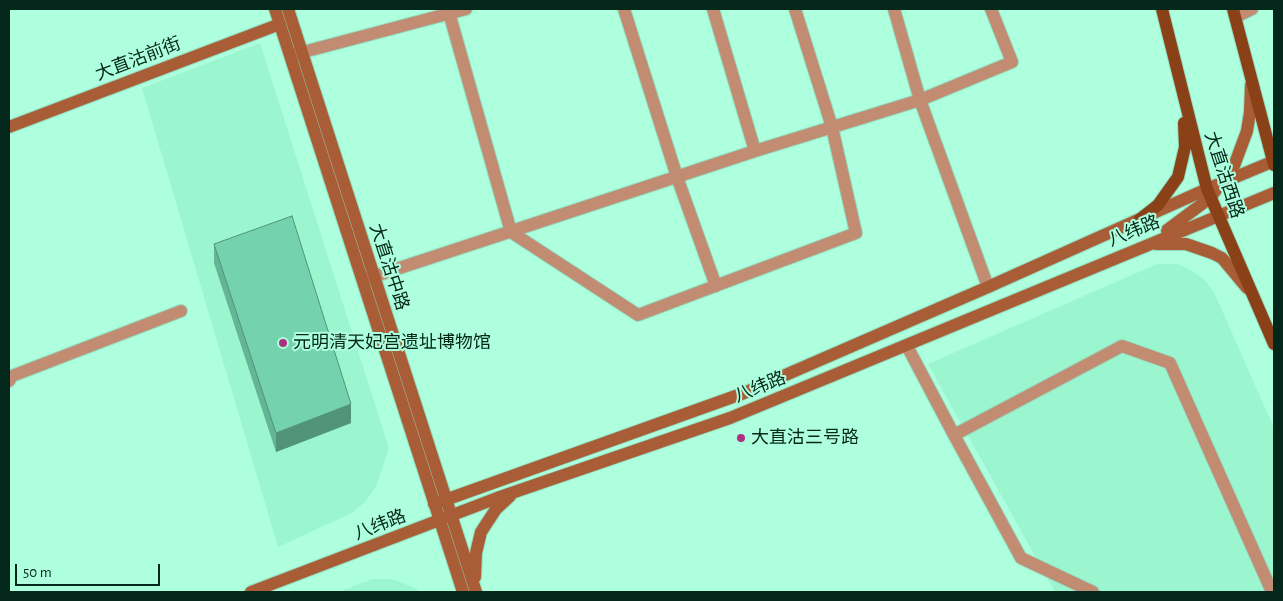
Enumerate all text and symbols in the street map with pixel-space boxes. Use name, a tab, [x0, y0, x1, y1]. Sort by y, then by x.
street label: 大直沽前街	[92, 33, 184, 85]
street label: 大直沽西路	[1200, 129, 1248, 221]
street label: 八纬路	[1105, 211, 1163, 251]
street label: 大直沽中路	[365, 221, 413, 313]
place label: 元明清天妃宫遗址博物馆	[293, 332, 491, 354]
marker: 元明清天妃宫遗址博物馆	[277, 337, 289, 349]
street label: 八纬路	[731, 367, 789, 407]
place label: 大直沽三号路	[751, 427, 859, 449]
marker: 大直沽三号路	[735, 432, 747, 444]
street label: 八纬路	[351, 505, 409, 545]
scale bar	[18, 554, 162, 586]
text: 50 m	[23, 565, 52, 580]

